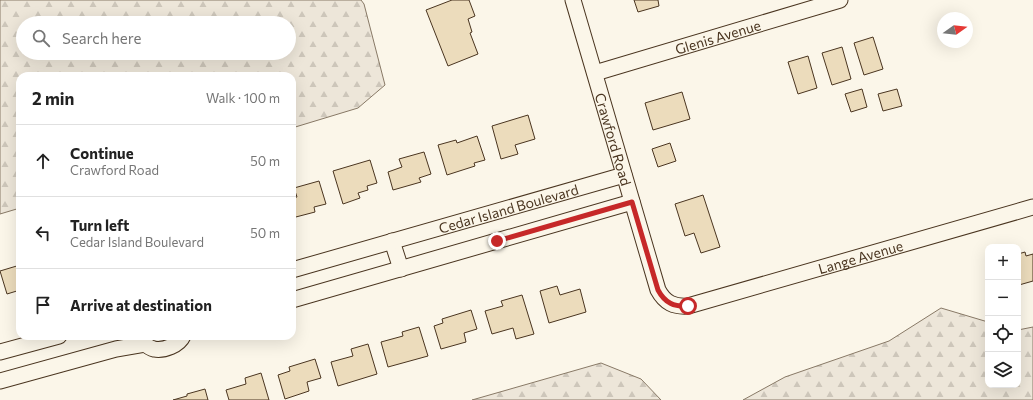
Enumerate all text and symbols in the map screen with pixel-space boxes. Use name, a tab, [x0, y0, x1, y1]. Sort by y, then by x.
north arrow	[937, 12, 973, 48]
search box	[16, 16, 296, 60]
street label: Glenis Avenue	[673, 16, 763, 57]
icon: search	[30, 27, 52, 49]
text: Search here	[62, 29, 141, 47]
text: 2 min	[32, 88, 74, 109]
text: Walk · 100 m	[206, 90, 280, 106]
street label: Crawford Road	[592, 91, 635, 188]
text: Continue	[70, 144, 134, 162]
icon: ahead	[32, 150, 54, 172]
text: 50 m	[250, 153, 280, 169]
text: Crawford Road	[70, 162, 159, 178]
street label: Cedar Island Boulevard	[436, 180, 580, 236]
text: Turn left	[70, 216, 129, 234]
icon: left	[32, 222, 54, 244]
text: 50 m	[250, 225, 280, 241]
route end	[488, 232, 506, 250]
text: Cedar Island Boulevard	[70, 234, 204, 250]
street label: Lange Avenue	[816, 236, 905, 277]
map controls	[985, 244, 1021, 388]
button: +	[985, 244, 1021, 280]
button: −	[985, 280, 1021, 316]
icon: arrive	[32, 294, 54, 316]
text: Arrive at destination	[70, 296, 212, 314]
route start	[679, 297, 697, 315]
button: locate	[985, 316, 1021, 352]
button: layers	[985, 352, 1021, 388]

